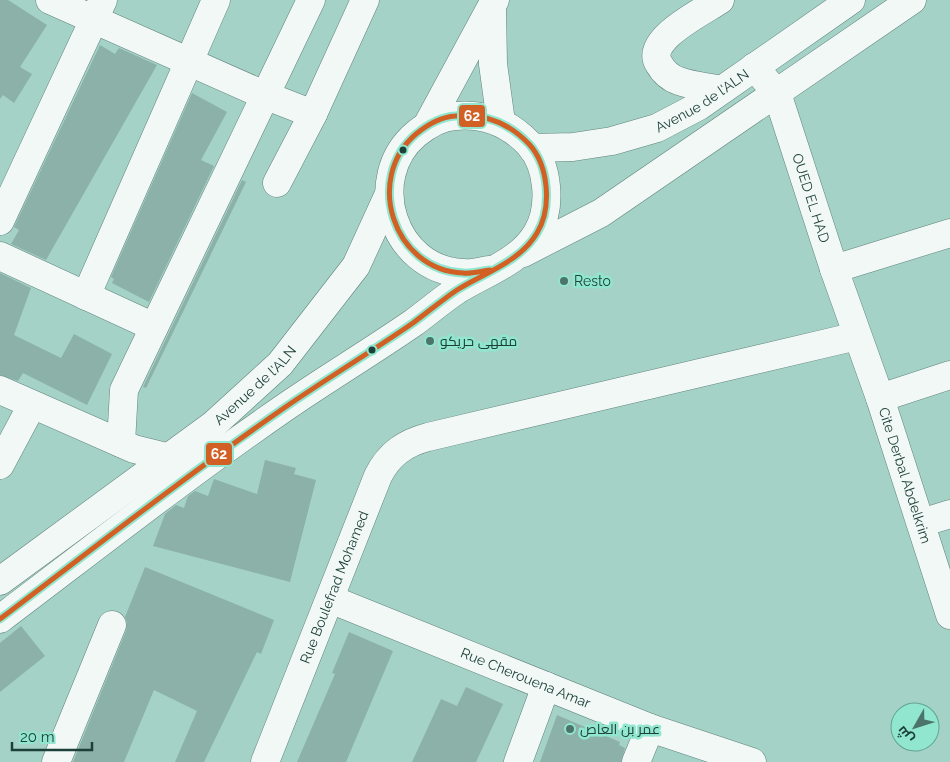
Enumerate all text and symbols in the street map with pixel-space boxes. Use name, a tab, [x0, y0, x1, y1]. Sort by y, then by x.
street label: Avenue de l'ALN	[652, 66, 752, 136]
line badge: 62	[458, 104, 486, 128]
text: 62	[464, 108, 480, 124]
unlabelled marker	[398, 145, 408, 155]
street label: OUED EL HAD	[789, 151, 833, 245]
place label: Resto	[574, 273, 611, 289]
marker: Resto	[558, 275, 570, 287]
place label: مقهى حريكو	[440, 333, 517, 349]
marker: مقهى حريكو	[424, 335, 436, 347]
street label: Avenue de l'ALN	[211, 343, 299, 428]
unlabelled marker	[367, 345, 377, 355]
street label: Cite Derbal Abdelkrim	[876, 405, 934, 546]
line badge: 62	[205, 442, 233, 466]
text: 62	[211, 446, 227, 462]
street label: Rue Boulefrad Mohamed	[297, 509, 371, 666]
street label: Rue Cherouena Amar	[458, 645, 593, 711]
north arrow	[890, 702, 940, 752]
scale bar	[12, 720, 92, 752]
place label: عمر بن العاص	[580, 721, 660, 737]
marker: عمر بن العاص	[564, 723, 576, 735]
text: ش	[893, 723, 918, 747]
text: 20 m	[20, 728, 55, 746]

